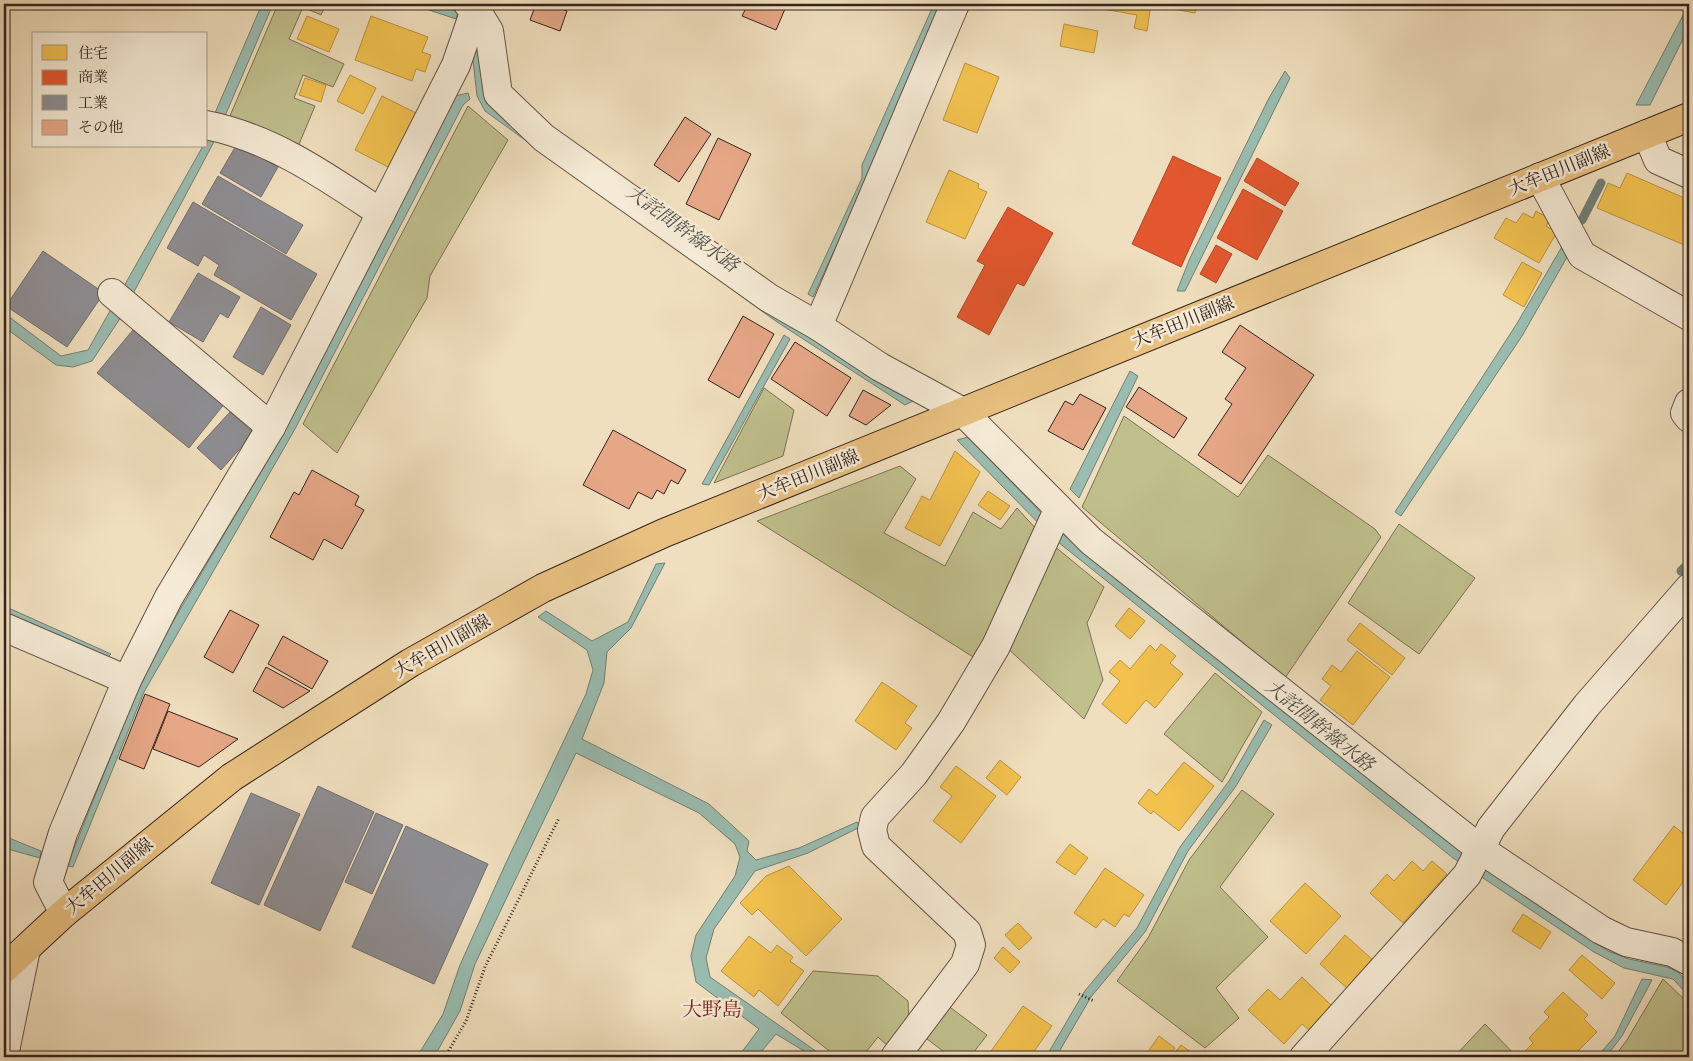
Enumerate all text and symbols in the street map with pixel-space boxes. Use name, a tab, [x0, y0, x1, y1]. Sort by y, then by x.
legend	[32, 32, 208, 148]
text: 住宅	[78, 44, 108, 63]
text: 商業	[78, 68, 108, 87]
text: 工業	[78, 94, 108, 113]
text: その他	[78, 118, 123, 137]
street label: 大牟田川副線	[1505, 140, 1614, 202]
water label: 大詫間幹線水路	[621, 181, 744, 280]
street label: 大牟田川副線	[1129, 292, 1238, 354]
street label: 大牟田川副線	[754, 445, 863, 507]
street label: 大牟田川副線	[390, 610, 495, 684]
water label: 大詫間幹線水路	[1260, 675, 1380, 779]
street label: 大牟田川副線	[61, 834, 159, 921]
district label: 大野島	[682, 998, 742, 1023]

